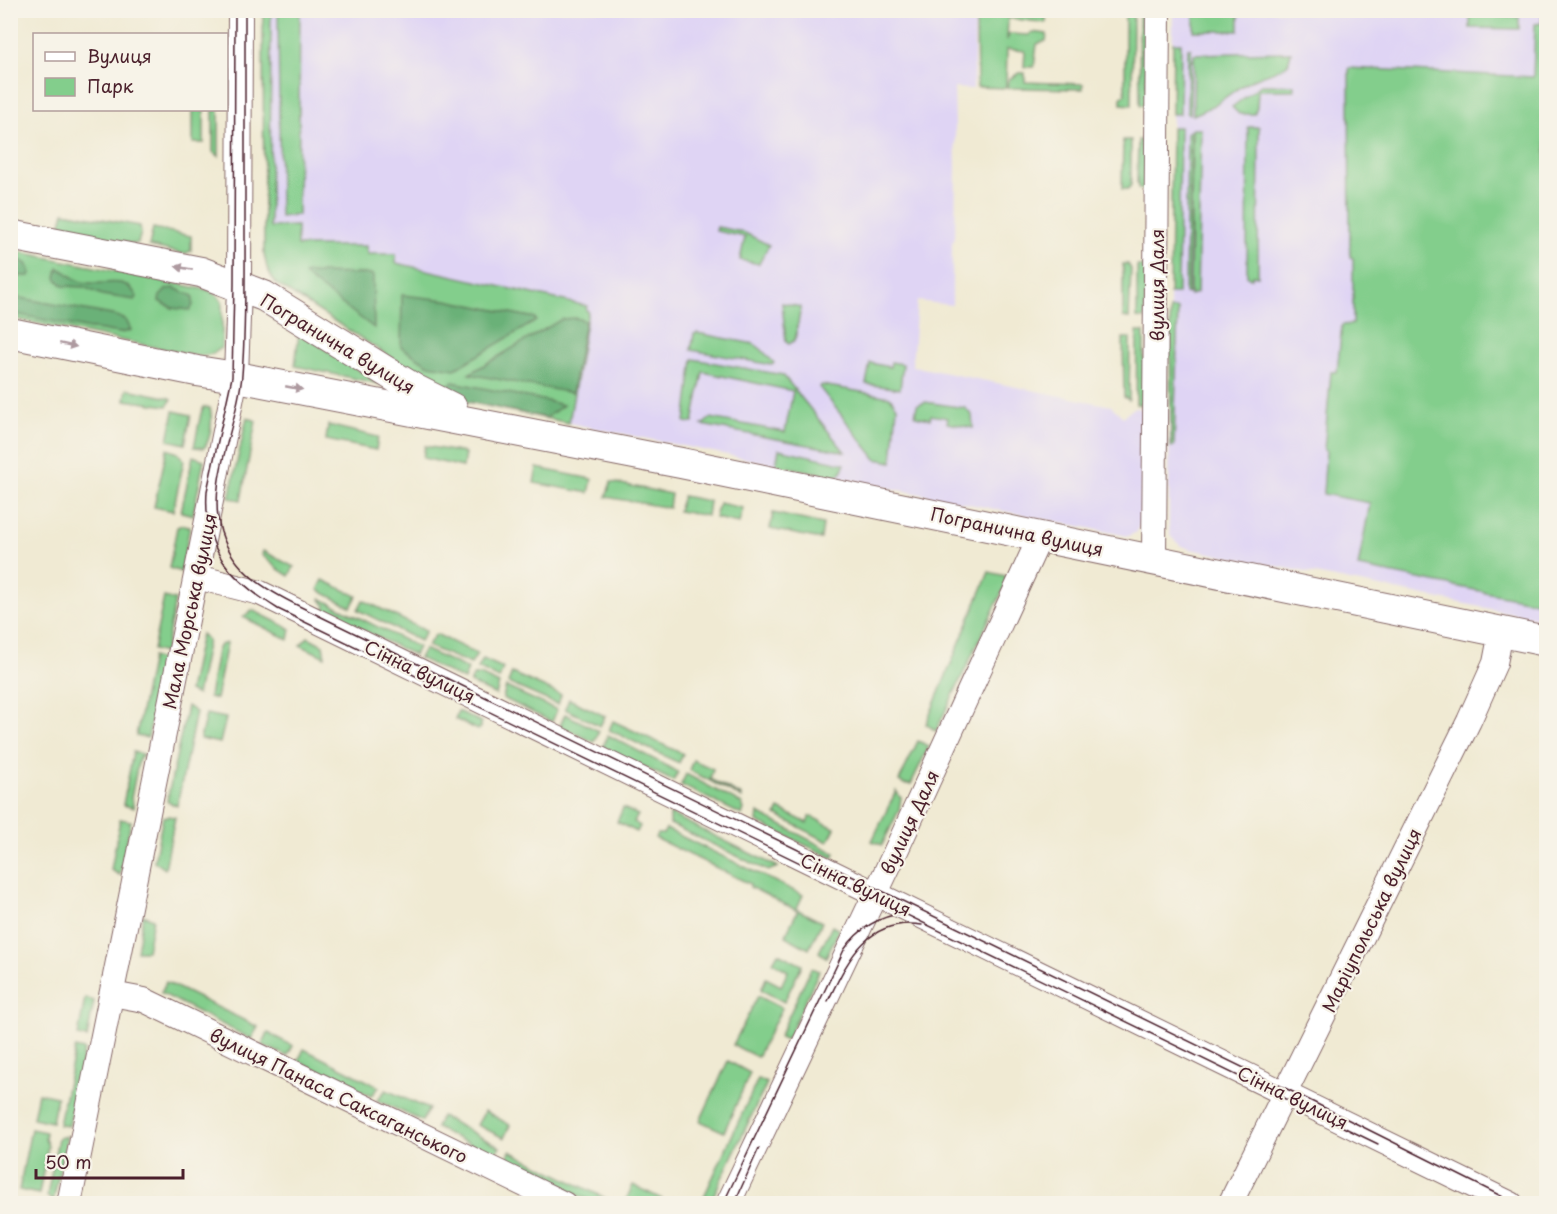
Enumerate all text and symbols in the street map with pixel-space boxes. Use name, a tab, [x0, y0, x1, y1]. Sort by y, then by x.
legend	[33, 33, 228, 111]
text: Вулиця	[87, 42, 152, 69]
text: Парк	[87, 72, 134, 99]
street label: вулиця Даля	[1143, 229, 1170, 341]
one-way arrow	[175, 263, 194, 272]
street label: Погранична вулиця	[256, 286, 420, 400]
one-way arrow	[59, 340, 77, 350]
one-way arrow	[285, 384, 304, 393]
street label: Погранична вулиця	[928, 500, 1106, 562]
street label: Мала Морська вулиця	[155, 511, 223, 711]
street label: Сінна вулиця	[360, 633, 480, 709]
street label: вулиця Даля	[873, 765, 945, 879]
street label: Маріупольська вулиця	[1315, 823, 1427, 1017]
street label: Сінна вулиця	[796, 846, 916, 922]
street label: вулиця Панаса Саксаганського	[205, 1021, 473, 1169]
street label: Сінна вулиця	[1233, 1059, 1353, 1135]
scale bar	[36, 1142, 183, 1180]
text: 50 m	[45, 1148, 92, 1175]

